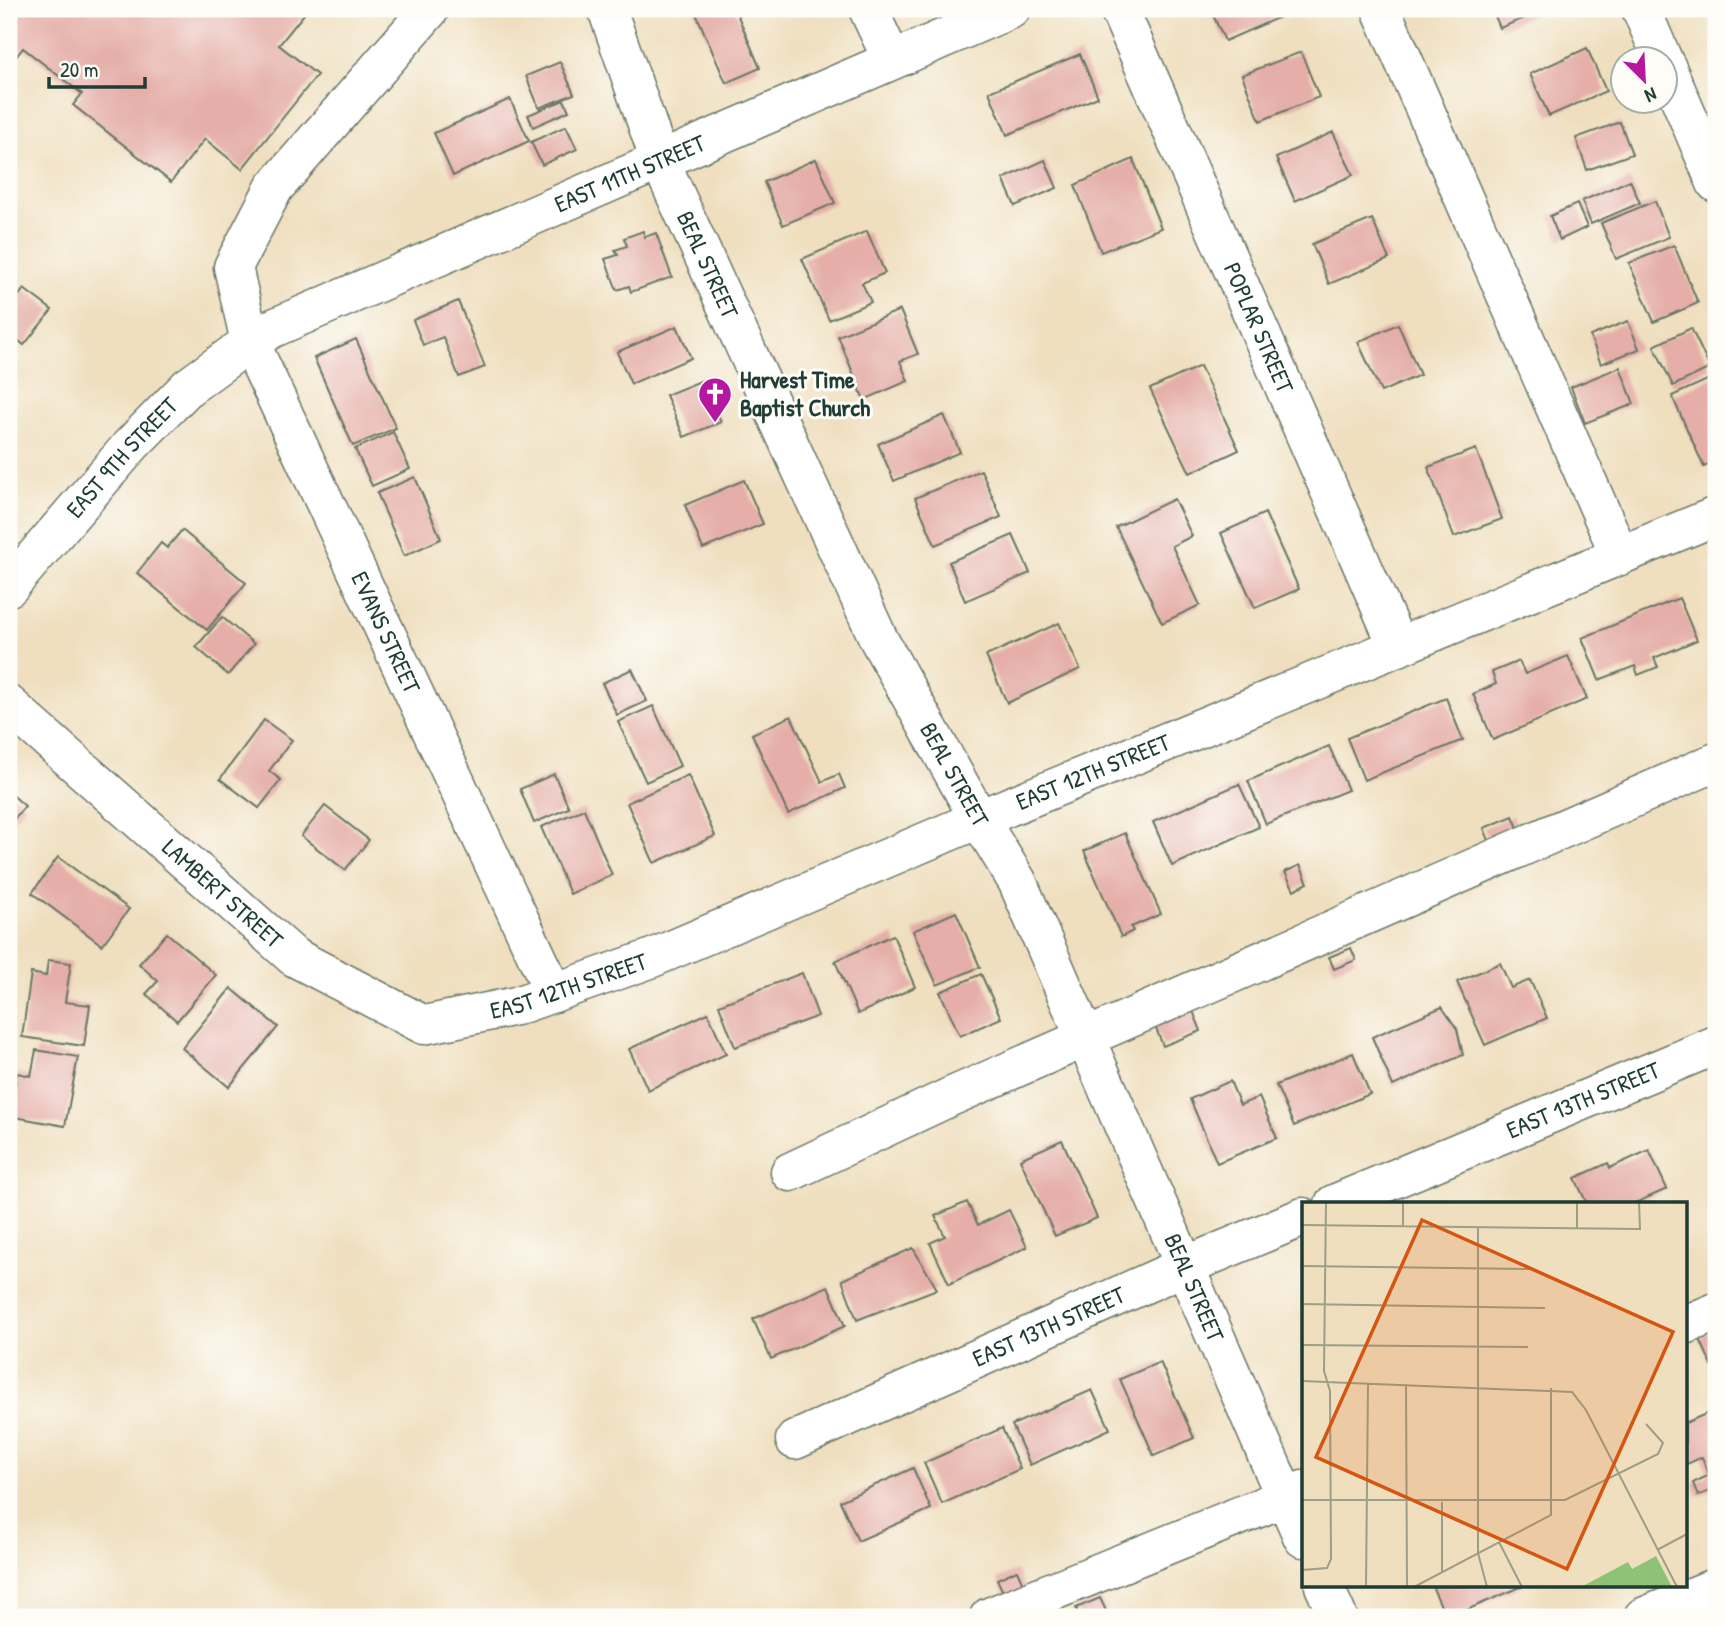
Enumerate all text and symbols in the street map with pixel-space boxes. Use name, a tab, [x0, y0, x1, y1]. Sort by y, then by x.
scale bar	[49, 46, 145, 90]
north arrow	[1610, 46, 1680, 116]
text: 20 m	[60, 55, 98, 84]
text: N	[1641, 82, 1661, 109]
street label: EAST 11TH STREET	[549, 126, 711, 220]
street label: BEAL STREET	[670, 206, 747, 324]
street label: POPLAR STREET	[1217, 257, 1302, 398]
place label: Harvest Time Baptist Church	[740, 363, 870, 424]
church icon: Harvest Time Baptist Church	[696, 375, 734, 424]
street label: EAST 9TH STREET	[58, 389, 185, 524]
street label: EVANS STREET	[344, 566, 429, 699]
street label: BEAL STREET	[913, 716, 997, 833]
street label: EAST 12TH STREET	[1011, 725, 1175, 817]
street label: LAMBERT STREET	[156, 831, 291, 956]
street label: EAST 12TH STREET	[487, 944, 652, 1026]
street label: EAST 13TH STREET	[1501, 1053, 1665, 1145]
inset map	[1302, 1202, 1686, 1588]
street label: BEAL STREET	[1157, 1228, 1233, 1347]
street label: EAST 13TH STREET	[967, 1278, 1130, 1374]

